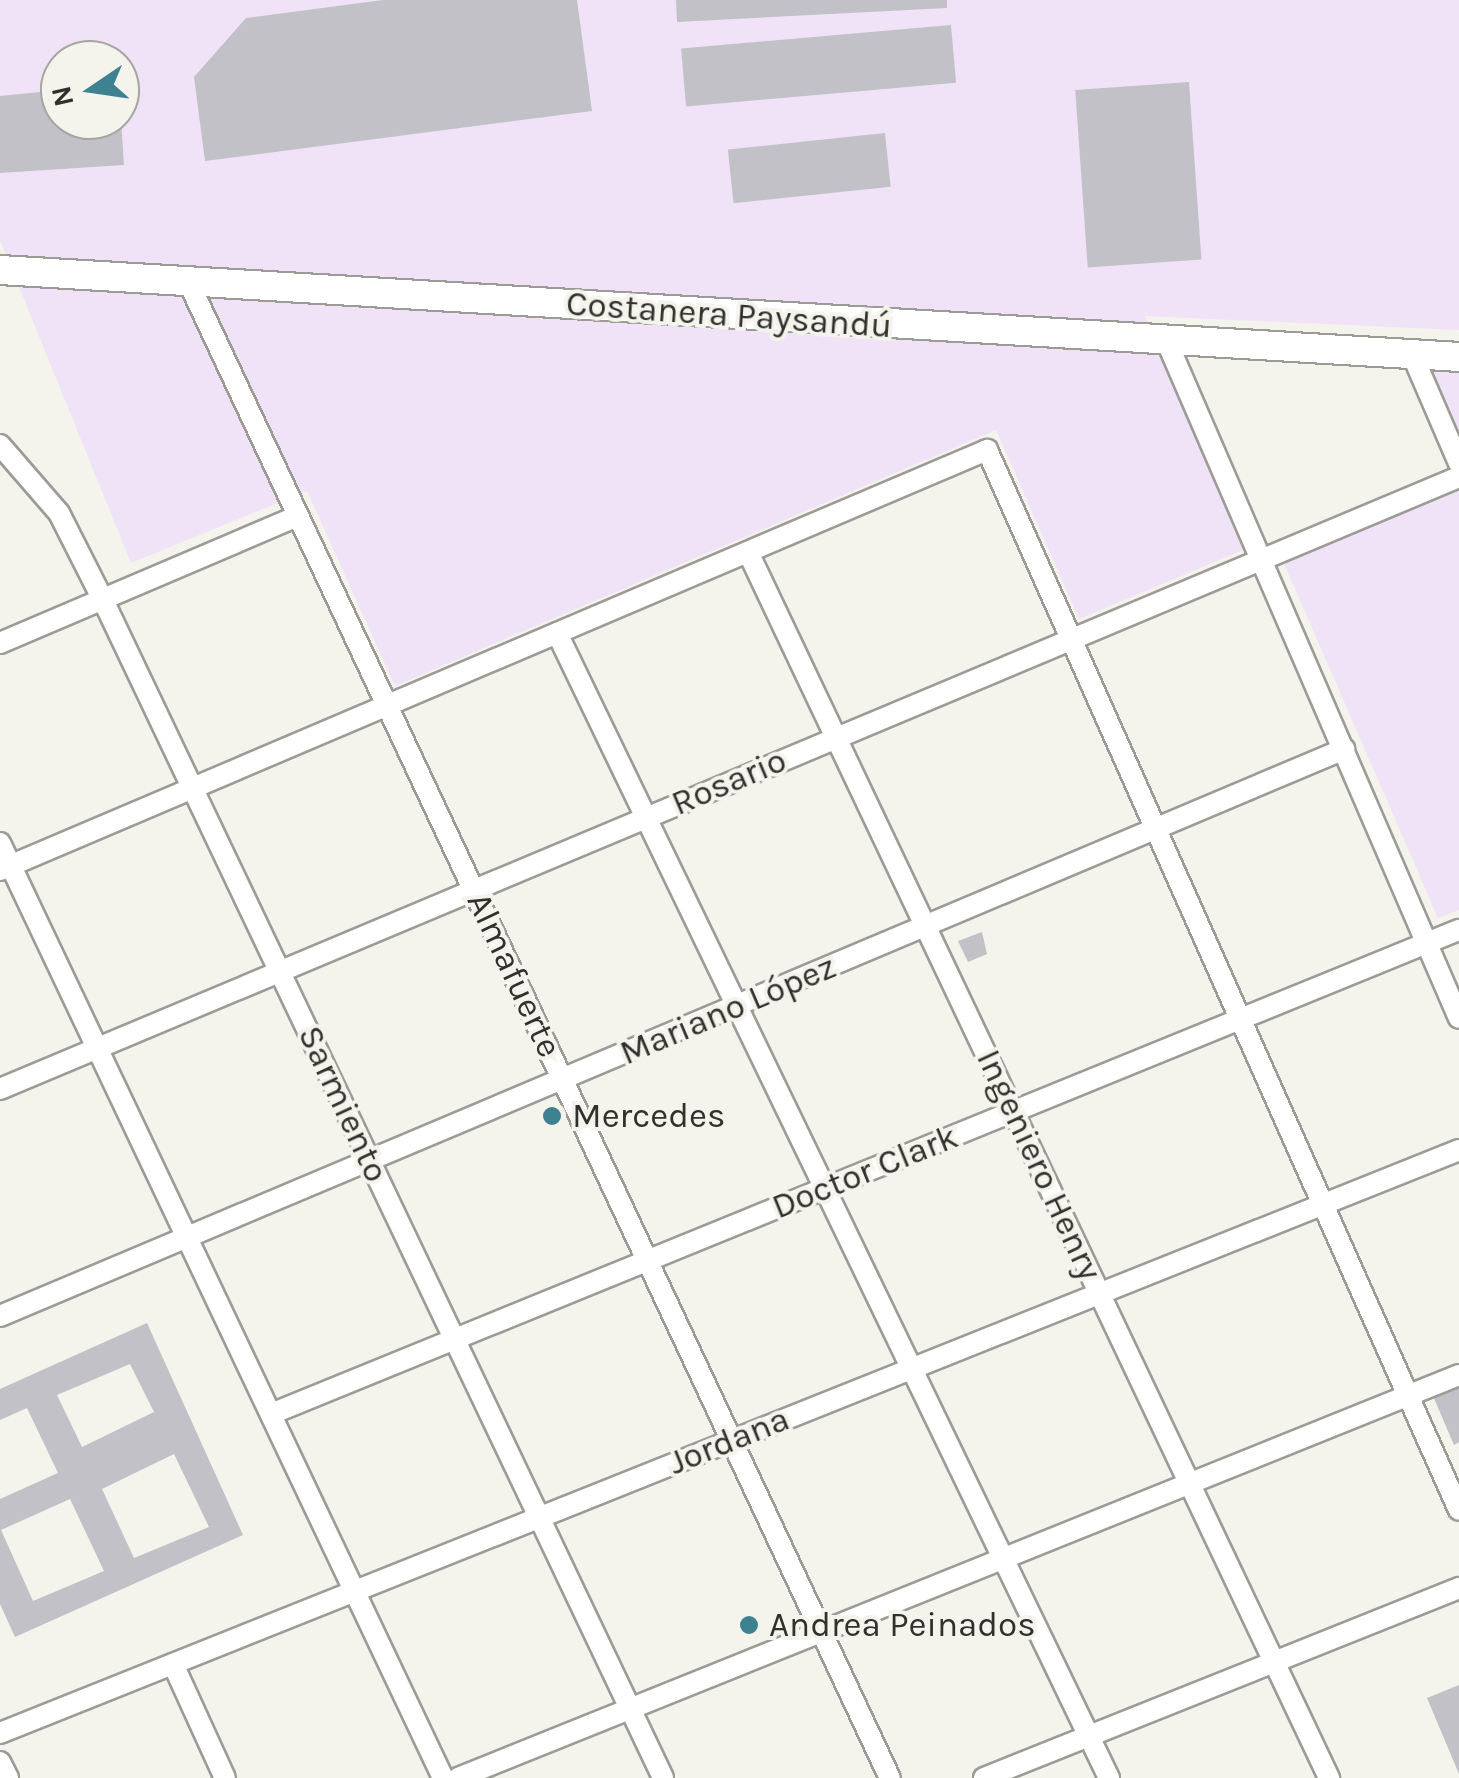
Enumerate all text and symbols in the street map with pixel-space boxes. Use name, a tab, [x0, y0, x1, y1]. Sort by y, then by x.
north arrow	[40, 40, 140, 140]
text: N	[44, 83, 81, 110]
street label: Costanera Paysandú	[565, 283, 893, 347]
street label: Rosario	[665, 739, 793, 825]
street label: Almafuerte	[458, 886, 570, 1064]
street label: Mariano López	[614, 946, 842, 1074]
street label: Sarmiento	[289, 1019, 397, 1189]
street label: Ingeniero Henry	[967, 1043, 1111, 1287]
place label: Mercedes	[572, 1095, 725, 1137]
marker: Mercedes	[541, 1105, 563, 1127]
street label: Doctor Clark	[766, 1116, 964, 1228]
street label: Jordana	[663, 1398, 795, 1484]
place label: Andrea Peinados	[769, 1604, 1036, 1646]
marker: Andrea Peinados	[738, 1614, 760, 1636]

